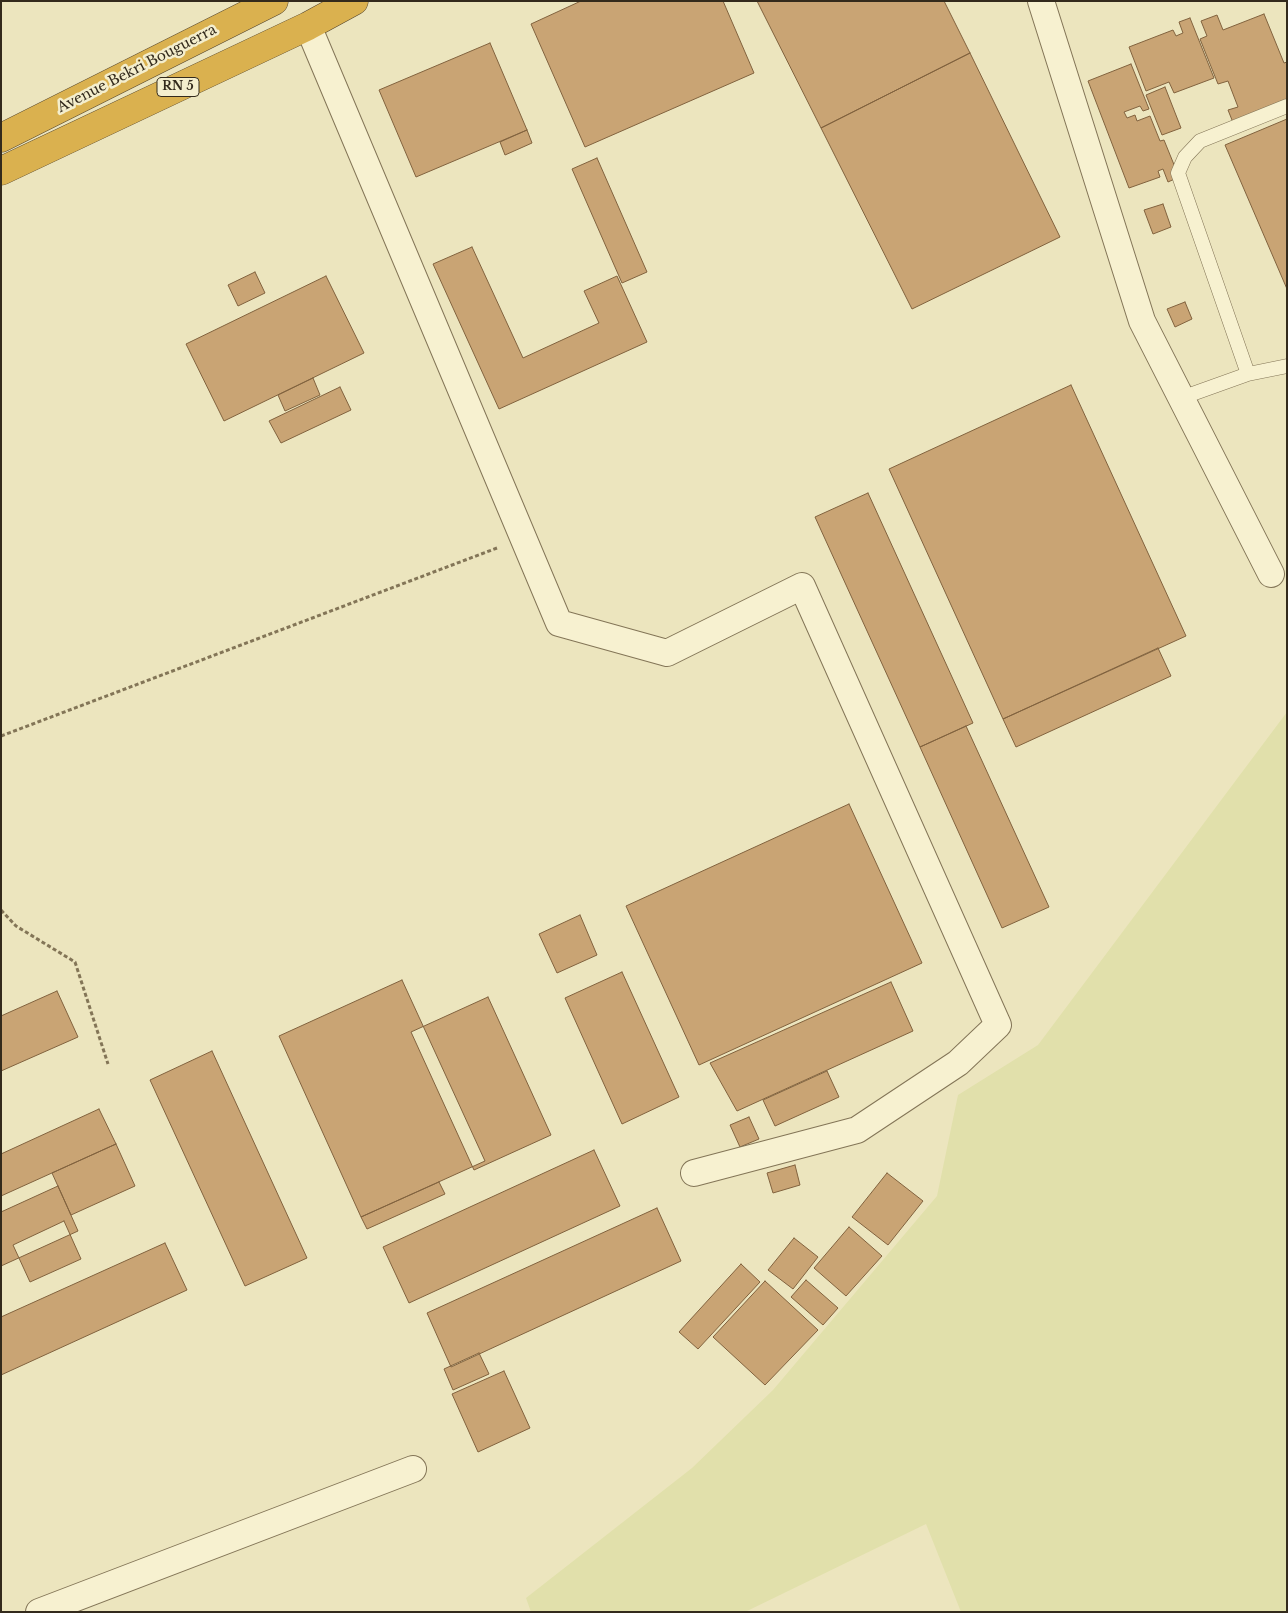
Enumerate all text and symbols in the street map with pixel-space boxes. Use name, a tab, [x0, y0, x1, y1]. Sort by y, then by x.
street label: Avenue Bekri Bouguerra	[55, 21, 219, 117]
road number: RN 5	[157, 77, 199, 96]

